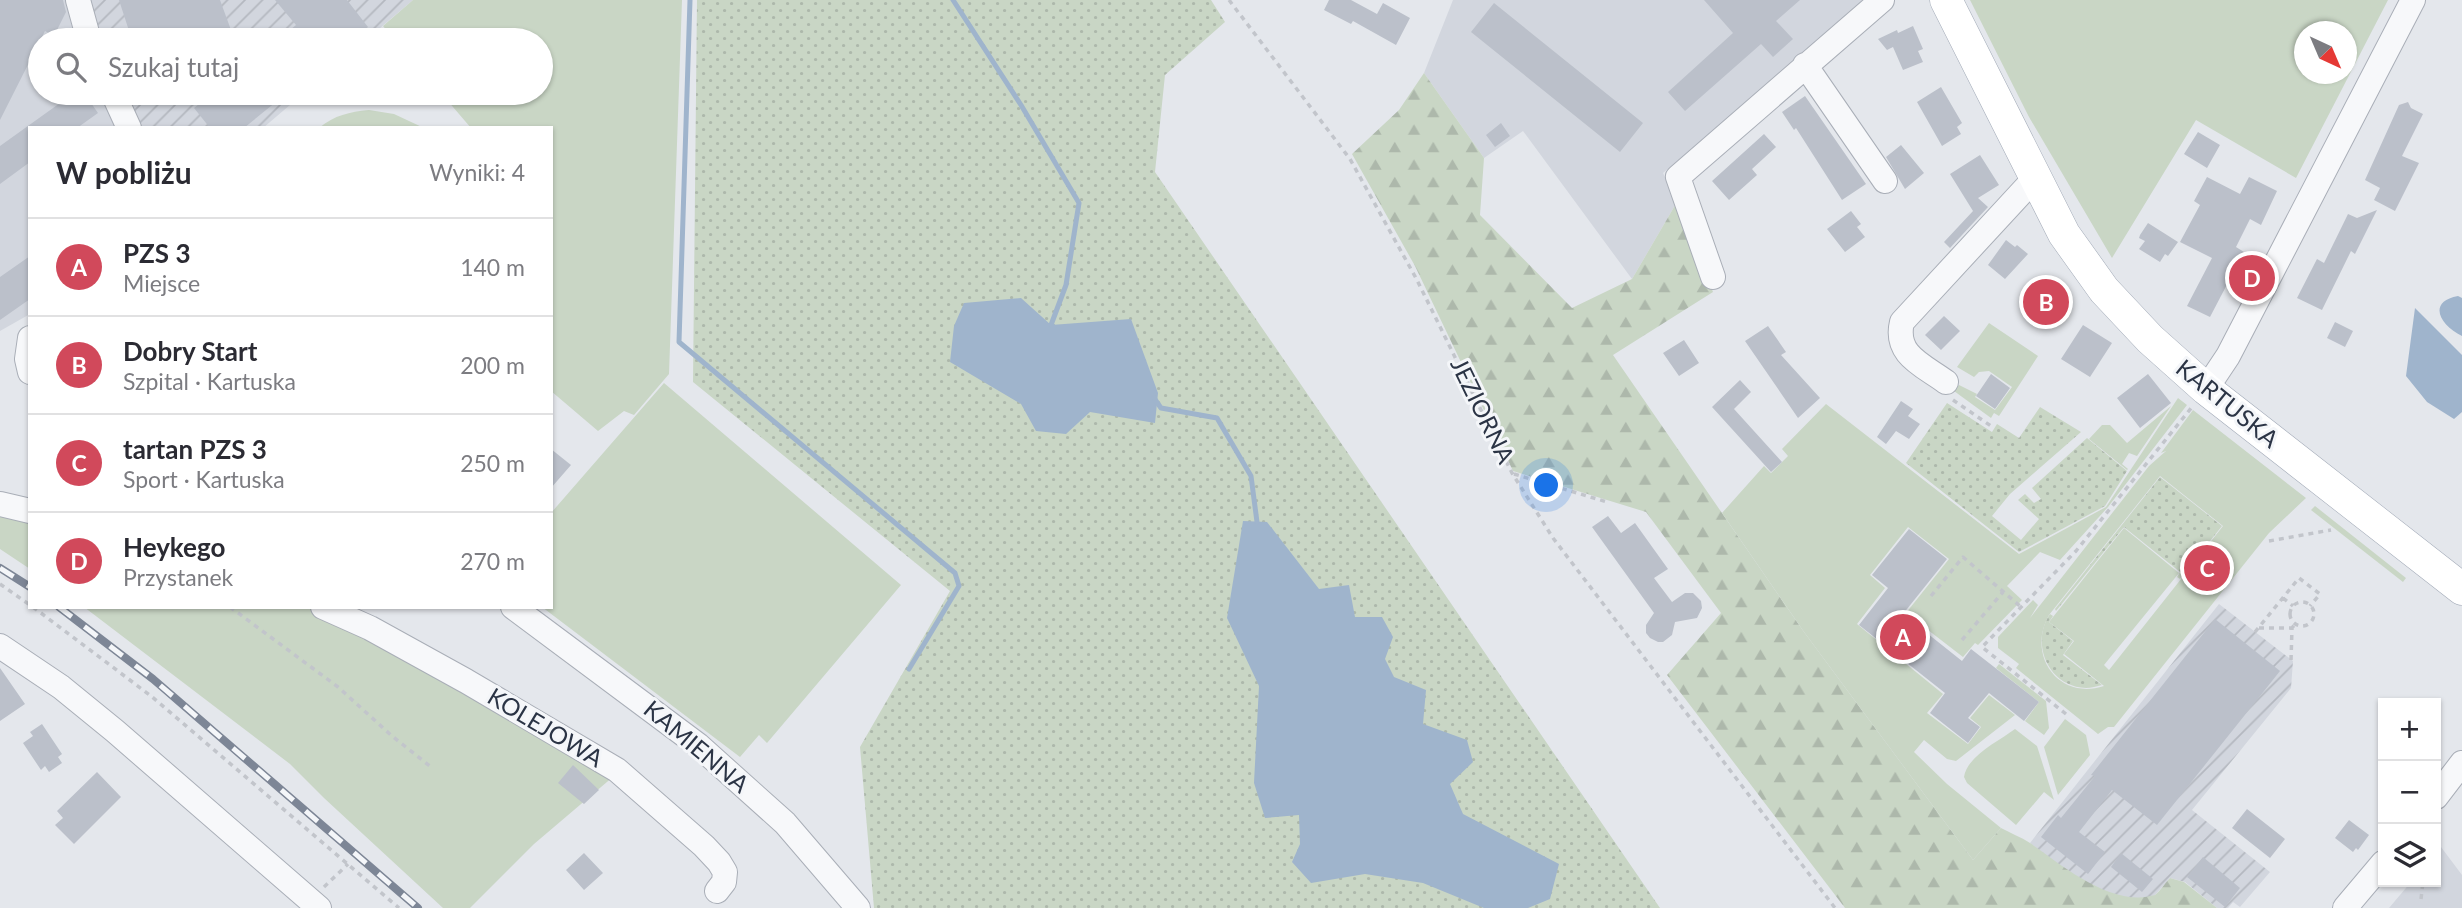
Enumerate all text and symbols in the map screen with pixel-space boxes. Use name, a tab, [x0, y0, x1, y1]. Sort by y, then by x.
north arrow	[2294, 21, 2357, 84]
search box	[28, 28, 553, 105]
icon: search	[52, 48, 90, 86]
text: Szukaj tutaj	[108, 51, 239, 83]
text: W pobliżu	[56, 154, 192, 190]
text: Wyniki: 4	[429, 158, 525, 186]
text: PZS 3	[123, 237, 191, 269]
pin: D	[2229, 252, 2275, 304]
text: A	[71, 253, 87, 281]
text: 140 m	[460, 253, 525, 281]
text: Miejsce	[123, 269, 200, 297]
pin: B	[2023, 276, 2069, 328]
text: Dobry Start	[123, 335, 257, 367]
text: B	[71, 351, 87, 379]
text: 200 m	[460, 351, 525, 379]
street label: JEZIORNA	[1445, 353, 1522, 469]
street label: KARTUSKA	[2171, 353, 2286, 453]
text: Szpital · Kartuska	[123, 367, 296, 395]
text: tartan PZS 3	[123, 433, 267, 465]
text: C	[71, 449, 87, 477]
text: 250 m	[460, 449, 525, 477]
text: Sport · Kartuska	[123, 465, 285, 493]
your location	[1529, 468, 1563, 502]
text: Heykego	[123, 531, 225, 563]
pin: C	[2184, 542, 2230, 594]
text: D	[70, 547, 88, 575]
text: 270 m	[460, 547, 525, 575]
text: Przystanek	[123, 563, 233, 591]
pin: A	[1880, 611, 1926, 663]
street label: KOLEJOWA	[483, 681, 609, 773]
street label: KAMIENNA	[639, 694, 756, 799]
map controls	[2378, 698, 2441, 887]
button: +	[2378, 698, 2441, 761]
button: −	[2378, 761, 2441, 824]
button: layers	[2378, 824, 2441, 887]

